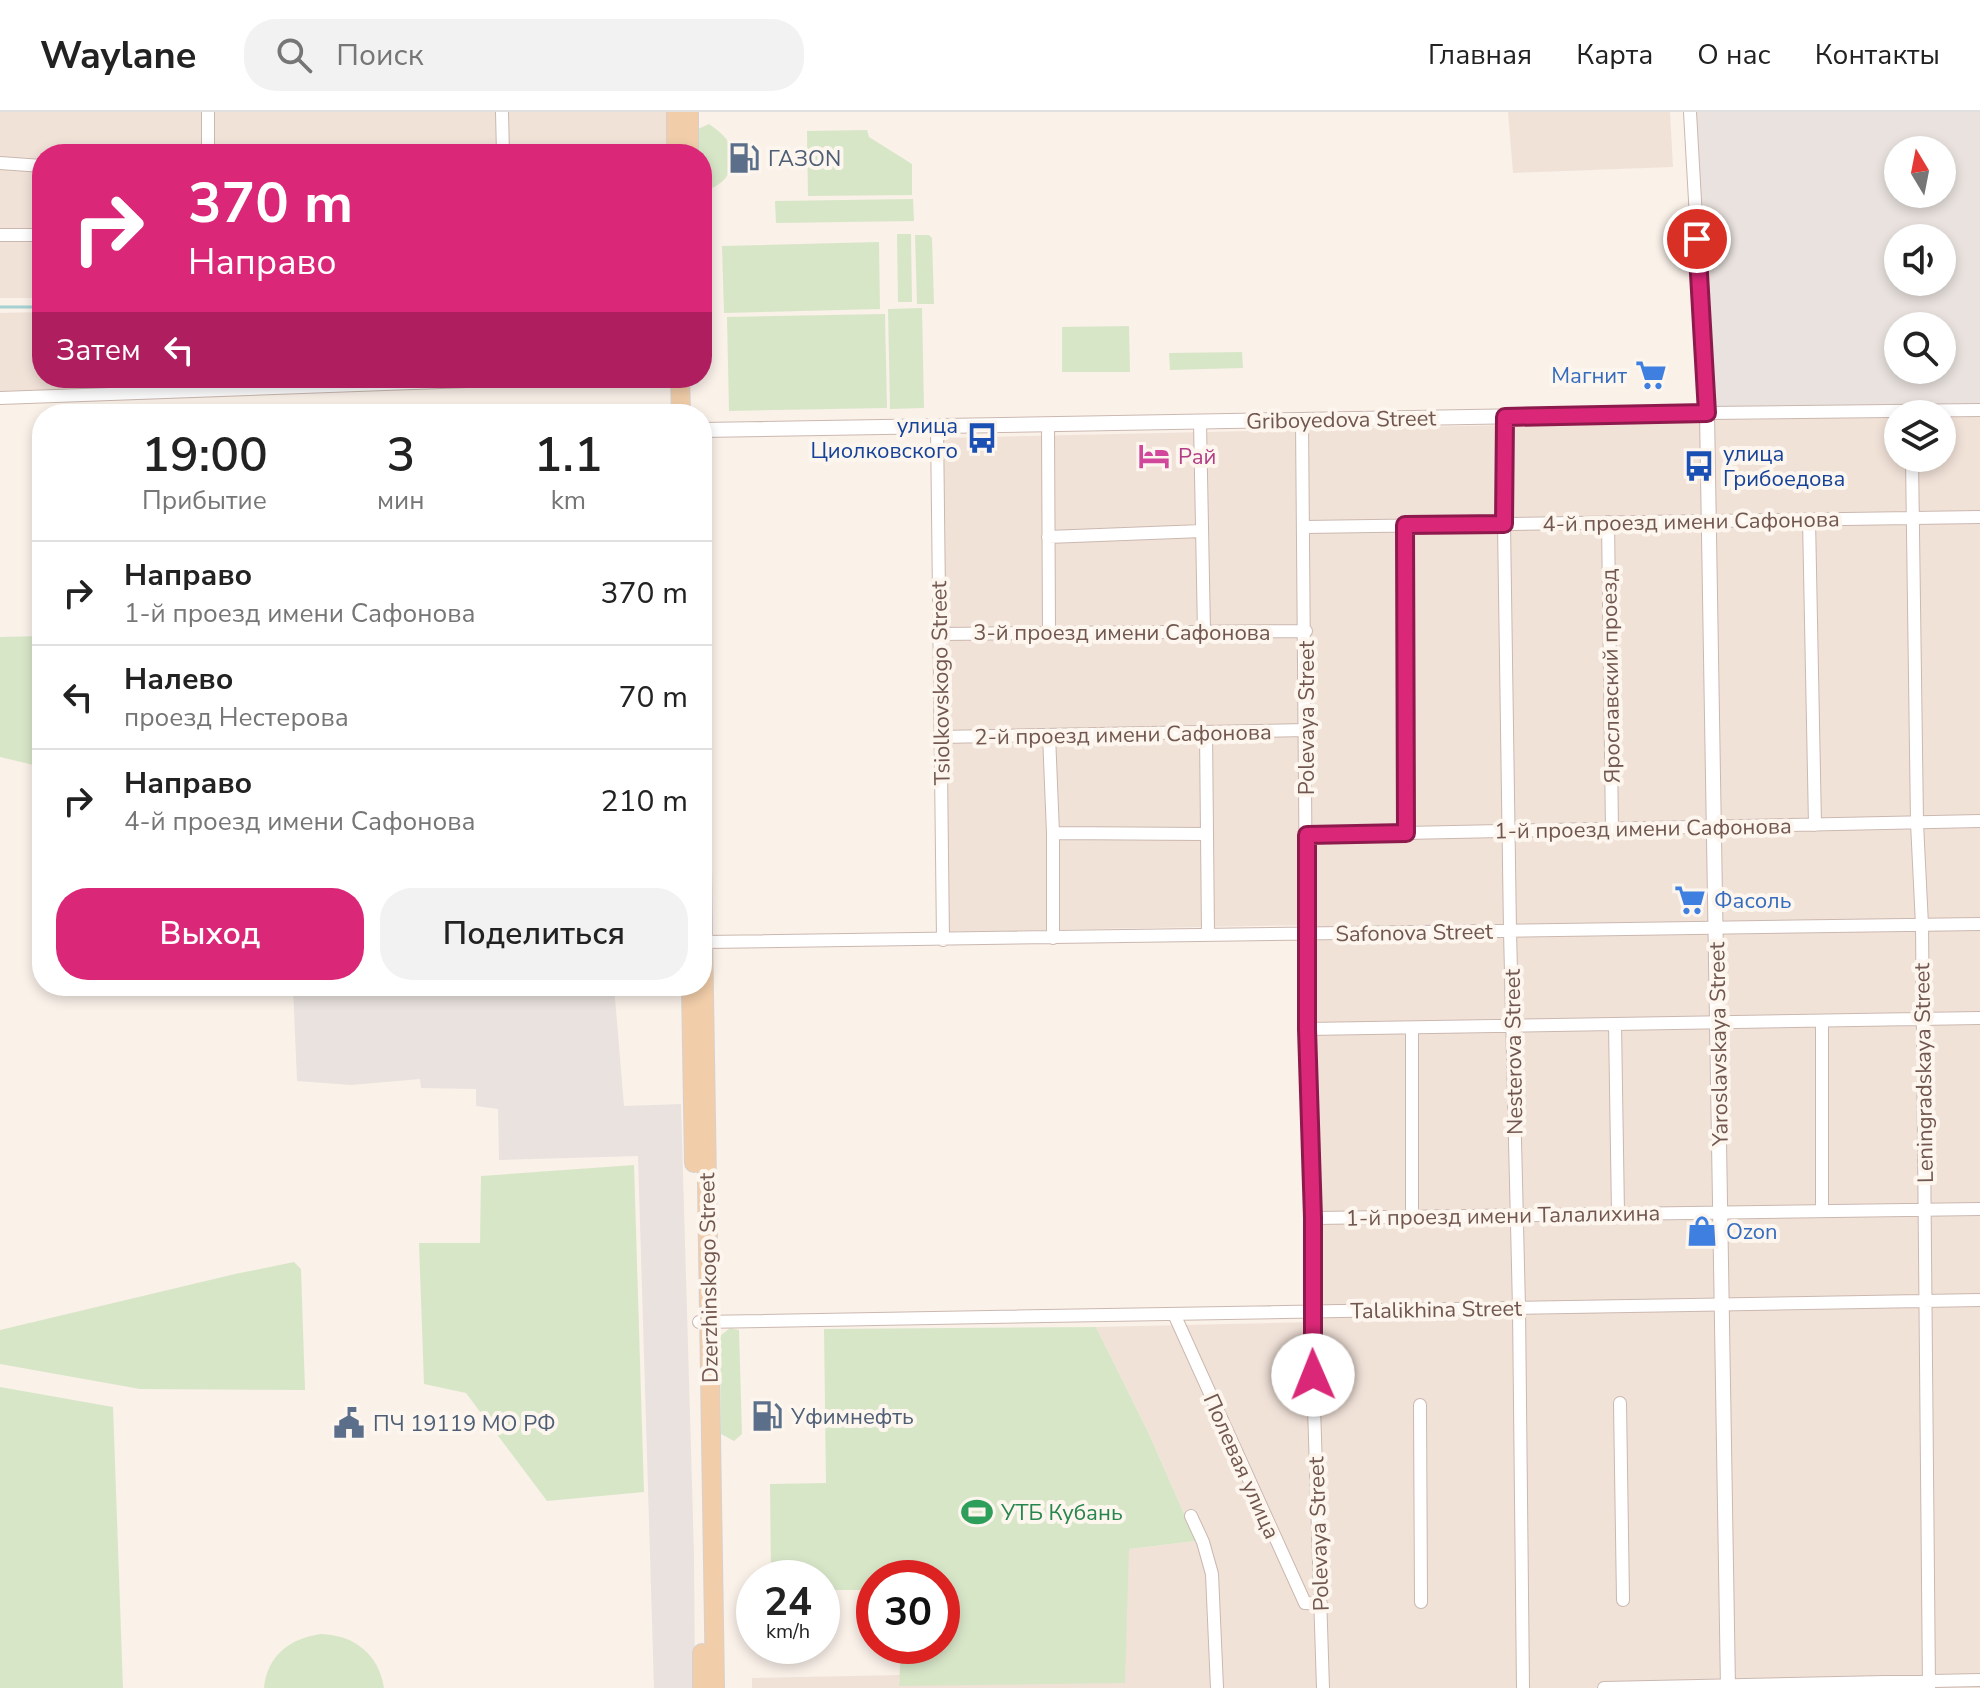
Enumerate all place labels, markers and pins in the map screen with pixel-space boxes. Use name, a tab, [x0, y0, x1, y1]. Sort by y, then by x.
fuel station icon: ГАЗON	[727, 141, 761, 175]
place label: ГАЗON	[768, 144, 841, 174]
pin	[1663, 205, 1731, 273]
supermarket icon: Магнит	[1634, 358, 1668, 392]
place label: Магнит	[1551, 361, 1627, 391]
place label: улица Циолковского	[810, 411, 958, 466]
bus stop icon: улица Циолковского	[965, 421, 999, 455]
hotel icon: Рай	[1137, 439, 1171, 473]
place label: улица Грибоедова	[1723, 439, 1845, 494]
place label: Рай	[1178, 442, 1216, 472]
bus stop icon: улица Грибоедова	[1682, 449, 1716, 483]
supermarket icon: Фасоль	[1673, 883, 1707, 917]
place label: Фасоль	[1714, 886, 1792, 916]
shop icon: Ozon	[1685, 1214, 1719, 1248]
place label: Ozon	[1726, 1217, 1778, 1247]
fuel station icon: Уфимнефть	[750, 1399, 784, 1433]
place label: Уфимнефть	[790, 1402, 914, 1432]
public building icon: ПЧ 19119 МО РФ	[332, 1406, 366, 1440]
place label: ПЧ 19119 МО РФ	[373, 1409, 556, 1439]
sports icon: УТБ Кубань	[960, 1495, 994, 1529]
place label: УТБ Кубань	[1000, 1498, 1123, 1528]

